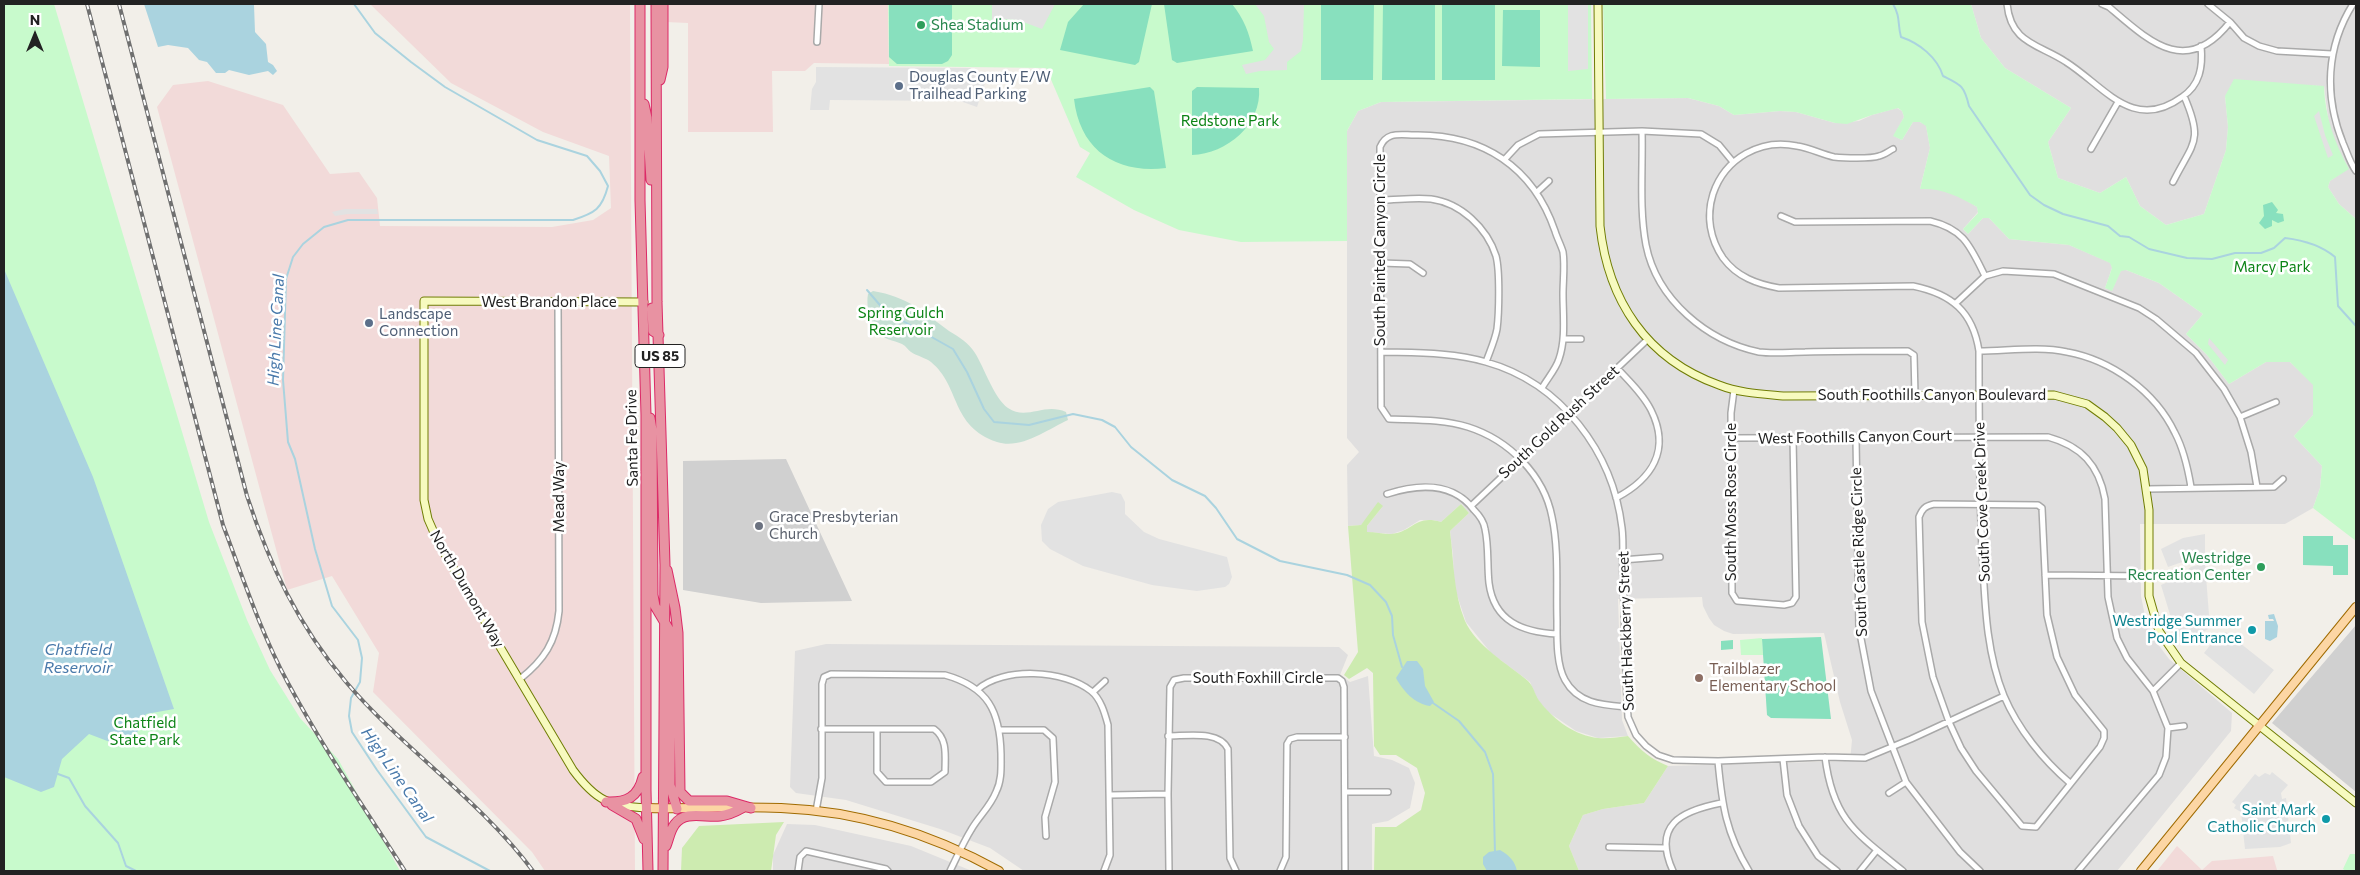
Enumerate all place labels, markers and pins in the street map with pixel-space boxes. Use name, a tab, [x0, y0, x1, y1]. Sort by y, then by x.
place label: Shea Stadium	[931, 16, 1024, 34]
marker: Shea Stadium	[915, 19, 927, 31]
place label: Douglas County E/W Trailhead Parking	[909, 68, 1051, 103]
marker: Douglas County E/W Trailhead Parking	[893, 80, 905, 92]
place label: Landscape Connection	[379, 305, 458, 340]
marker: Landscape Connection	[363, 317, 375, 329]
place label: Grace Presbyterian Church	[769, 508, 898, 543]
marker: Grace Presbyterian Church	[753, 520, 765, 532]
place label: Westridge Recreation Center	[2127, 549, 2251, 584]
marker: Westridge Recreation Center	[2255, 561, 2267, 573]
place label: Westridge Summer Pool Entrance	[2112, 612, 2242, 647]
marker: Westridge Summer Pool Entrance	[2246, 624, 2258, 636]
place label: Trailblazer Elementary School	[1709, 660, 1836, 695]
marker: Trailblazer Elementary School	[1693, 672, 1705, 684]
place label: Saint Mark Catholic Church	[2207, 801, 2316, 836]
marker: Saint Mark Catholic Church	[2320, 813, 2332, 825]

